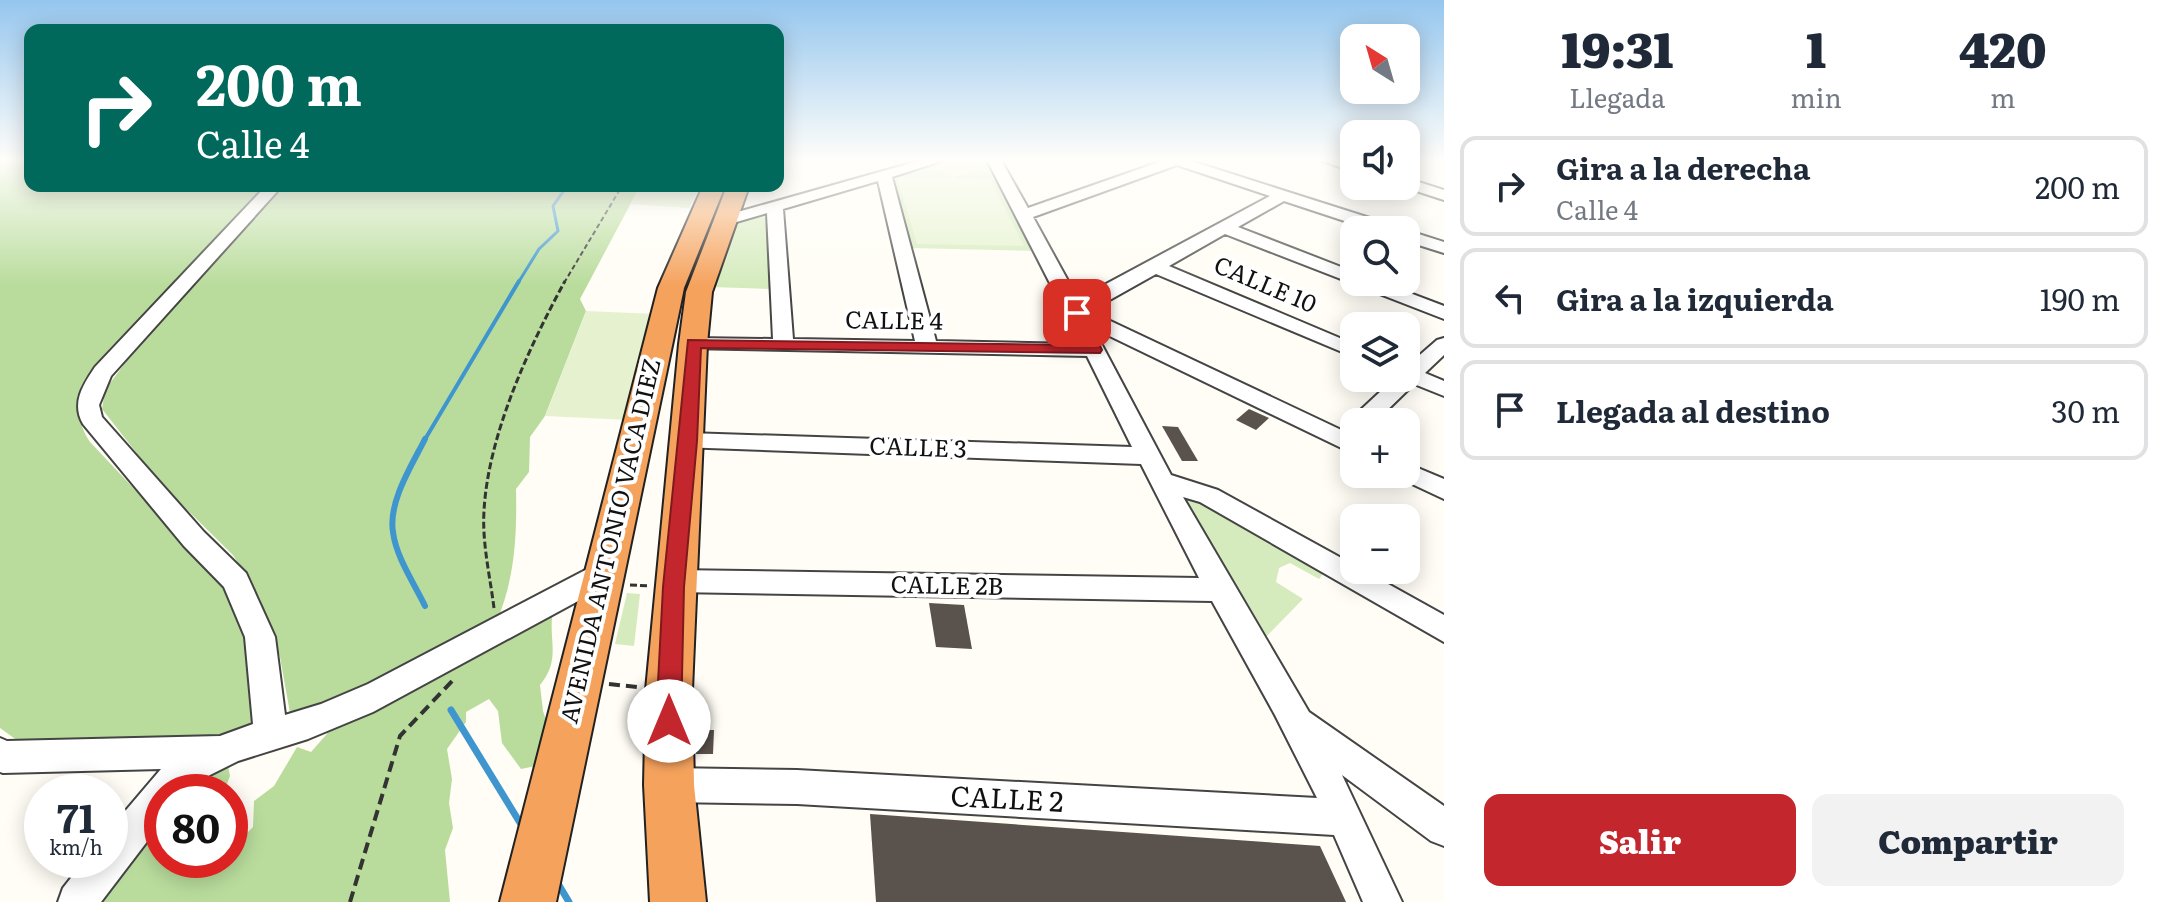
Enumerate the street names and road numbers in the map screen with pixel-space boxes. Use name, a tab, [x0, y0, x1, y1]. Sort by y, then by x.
street label: CALLE 10	[1209, 245, 1323, 320]
street label: CALLE 4	[845, 300, 943, 337]
street label: AVENIDA ANTONIO VACA DIEZ	[549, 354, 668, 726]
street label: CALLE 3	[869, 426, 967, 465]
street label: CALLE 2B	[890, 565, 1004, 602]
street label: CALLE 2	[950, 773, 1065, 821]

